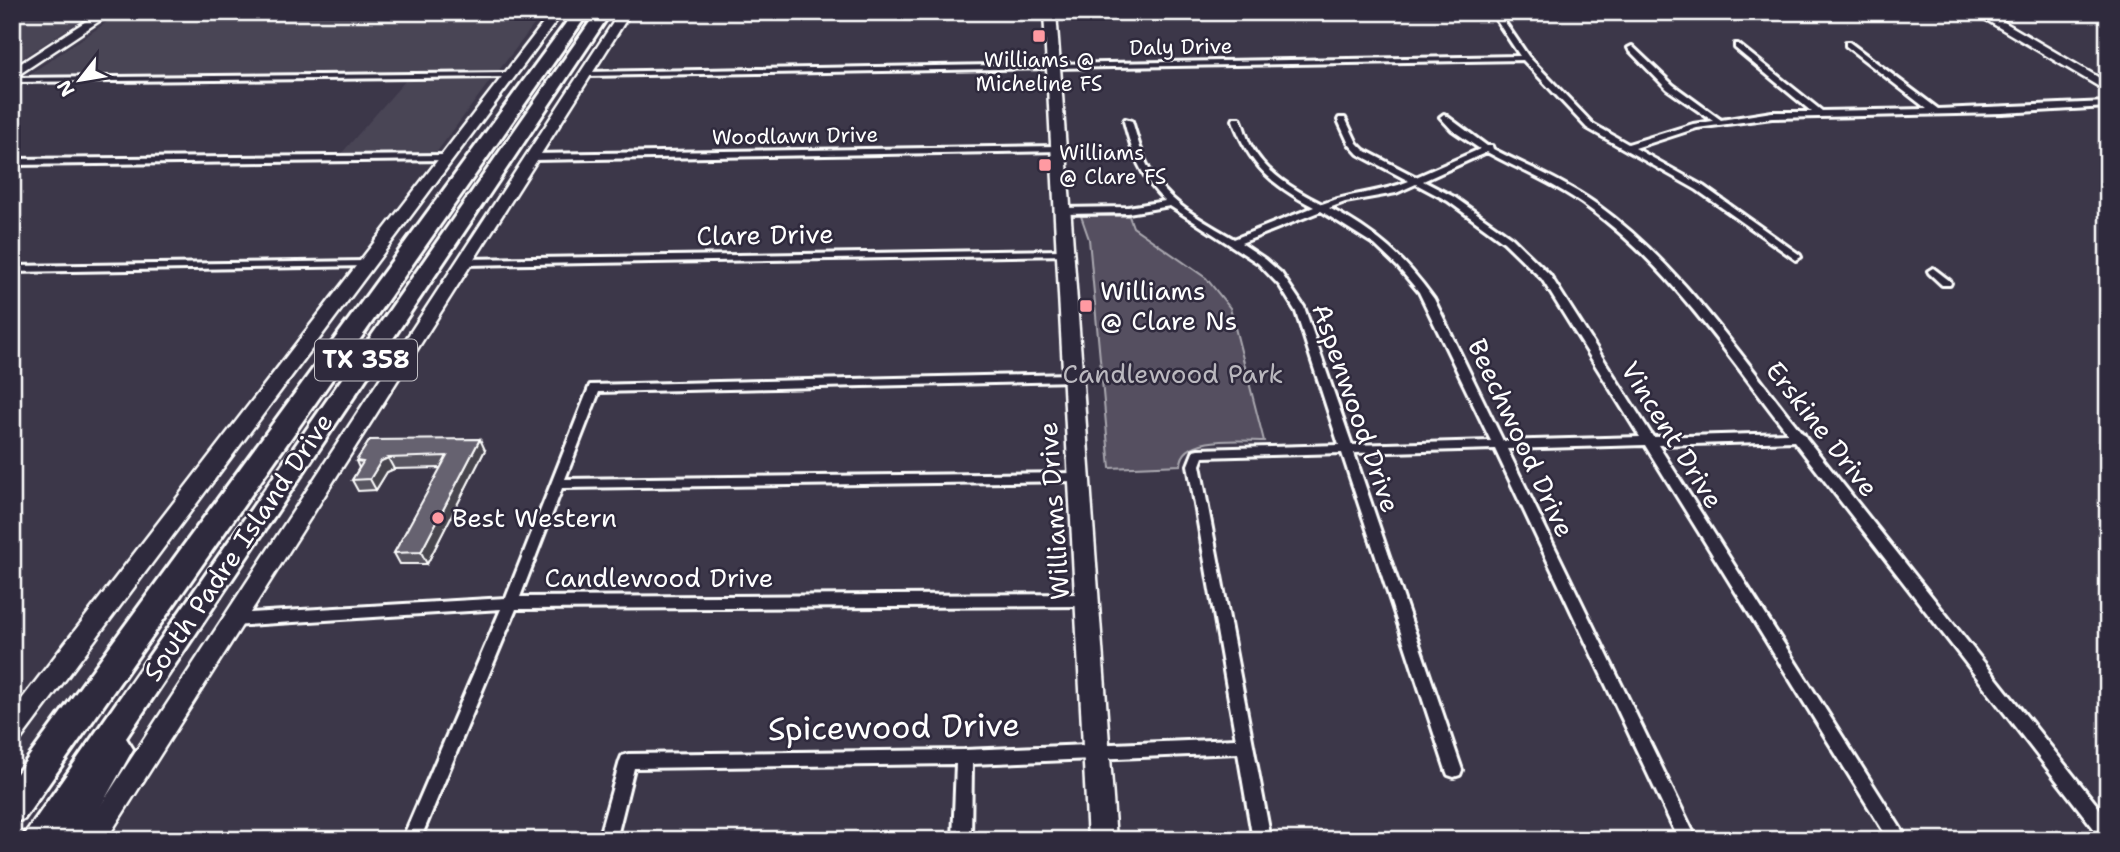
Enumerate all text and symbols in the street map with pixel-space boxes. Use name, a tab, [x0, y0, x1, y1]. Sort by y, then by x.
marker: Williams @ Micheline FS	[1031, 28, 1047, 44]
street label: Daly Drive	[1129, 32, 1233, 62]
north arrow	[46, 46, 116, 116]
place label: Williams @ Micheline FS	[976, 46, 1102, 98]
text: N	[51, 76, 80, 101]
street label: Woodlawn Drive	[712, 121, 878, 151]
place label: Williams @ Clare FS	[1059, 139, 1167, 191]
marker: Williams @ Clare FS	[1037, 157, 1053, 173]
street label: Clare Drive	[696, 216, 834, 253]
place label: Williams @ Clare Ns	[1100, 273, 1237, 338]
marker: Williams @ Clare Ns	[1078, 298, 1094, 314]
street label: Aspenwood Drive	[1304, 299, 1409, 517]
street label: Beechwood Drive	[1460, 333, 1583, 543]
road number: TX 358	[315, 340, 417, 380]
street label: Erskine Drive	[1758, 354, 1886, 504]
street label: Vincent Drive	[1613, 355, 1732, 515]
park label: Candlewood Park	[1063, 356, 1283, 391]
street label: South Padre Island Drive	[135, 406, 341, 688]
street label: Williams Drive	[1030, 421, 1077, 601]
place label: Best Western	[452, 500, 617, 535]
marker: Best Western	[430, 510, 446, 526]
street label: Candlewood Drive	[545, 560, 773, 595]
street label: Spicewood Drive	[767, 703, 1021, 750]

